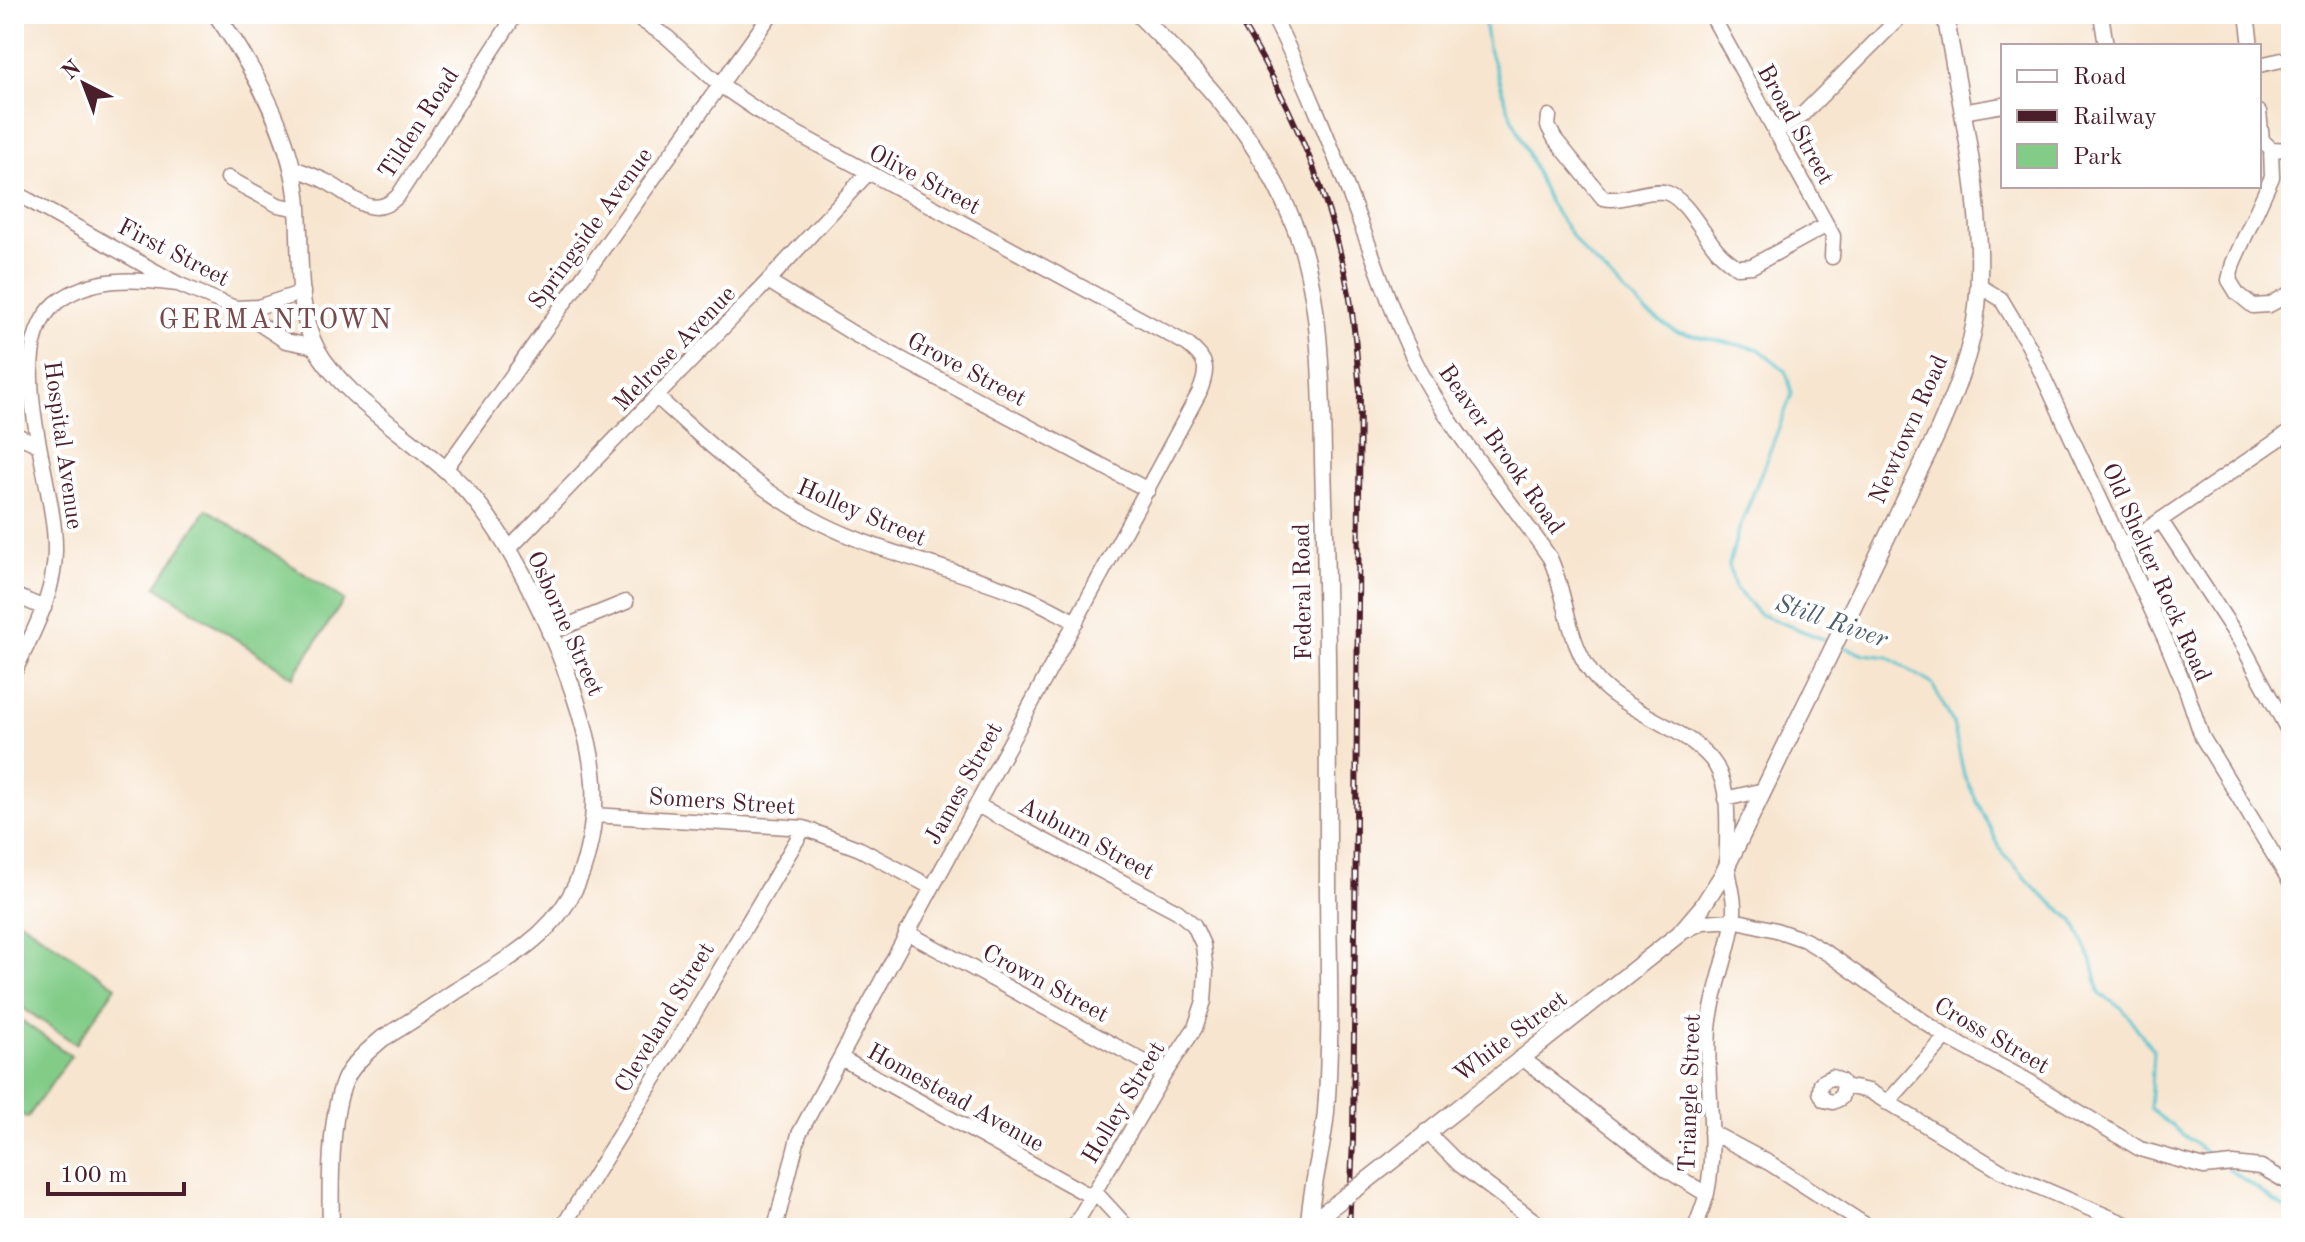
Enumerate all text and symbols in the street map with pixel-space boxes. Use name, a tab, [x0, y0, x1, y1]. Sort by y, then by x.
north arrow	[44, 44, 124, 124]
legend	[2001, 44, 2261, 188]
text: N	[58, 57, 86, 84]
street label: Broad Street	[1752, 61, 1837, 189]
street label: Tilden Road	[375, 64, 464, 184]
text: Road	[2073, 66, 2126, 90]
text: Railway	[2073, 106, 2157, 130]
street label: Olive Street	[864, 141, 984, 220]
street label: Springside Avenue	[525, 144, 658, 314]
text: Park	[2073, 146, 2122, 170]
street label: First Street	[113, 215, 233, 292]
street label: Melrose Avenue	[610, 282, 741, 417]
district label: GERMANTOWN	[159, 307, 393, 335]
street label: Grove Street	[903, 329, 1030, 412]
street label: Newtown Road	[1866, 352, 1953, 508]
street label: Hospital Avenue	[38, 360, 86, 531]
street label: Beaver Brook Road	[1433, 361, 1568, 539]
street label: Old Shelter Rock Road	[2096, 460, 2214, 686]
street label: Holley Street	[793, 476, 929, 552]
street label: Federal Road	[1291, 523, 1317, 661]
street label: Osborne Street	[522, 548, 607, 700]
water label: Still River	[1772, 591, 1892, 653]
street label: James Street	[921, 719, 1008, 849]
street label: Somers Street	[647, 786, 796, 820]
street label: Auburn Street	[1014, 794, 1158, 885]
street label: Cleveland Street	[612, 939, 720, 1097]
street label: Crown Street	[978, 941, 1112, 1028]
street label: White Street	[1450, 987, 1572, 1088]
street label: Cross Street	[1929, 994, 2053, 1079]
street label: Triangle Street	[1676, 1013, 1706, 1173]
street label: Holley Street	[1079, 1038, 1171, 1168]
street label: Homestead Avenue	[863, 1040, 1047, 1157]
scale bar	[48, 1146, 184, 1196]
text: 100 m	[60, 1164, 128, 1188]

